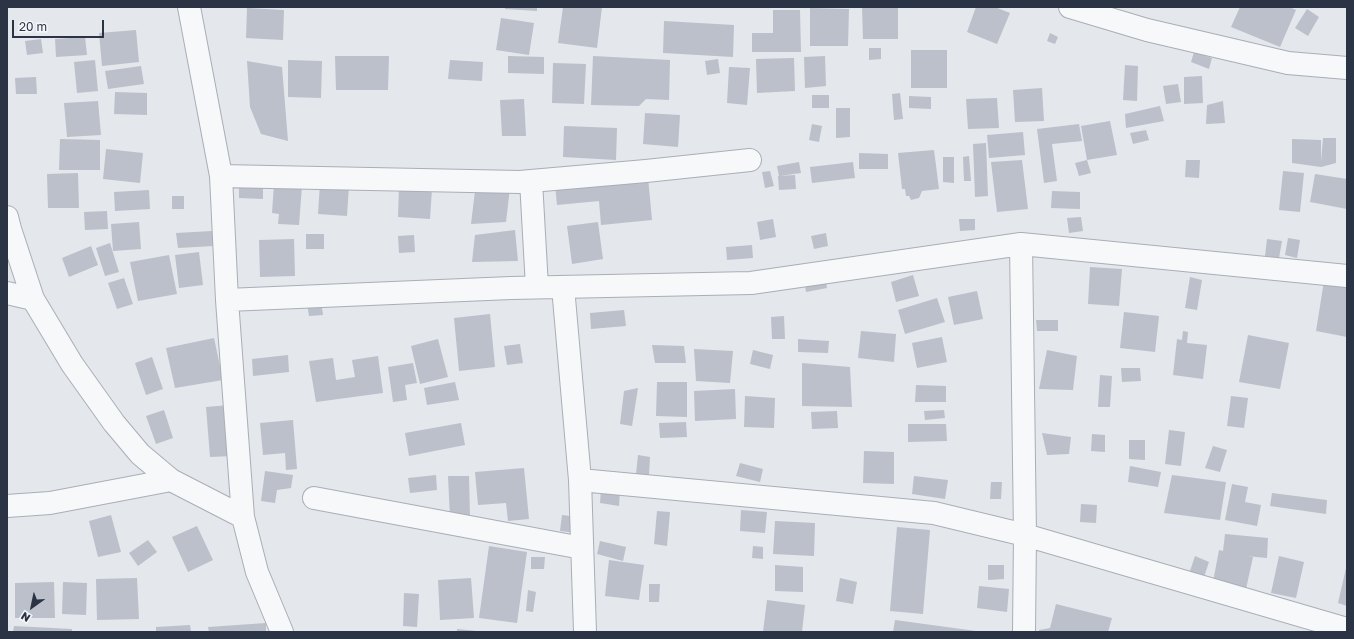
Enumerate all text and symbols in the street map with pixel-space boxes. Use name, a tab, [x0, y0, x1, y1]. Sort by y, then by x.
scale bar	[14, 12, 106, 38]
text: 20 m	[19, 19, 47, 34]
north arrow	[12, 587, 52, 627]
text: N	[18, 610, 32, 625]

